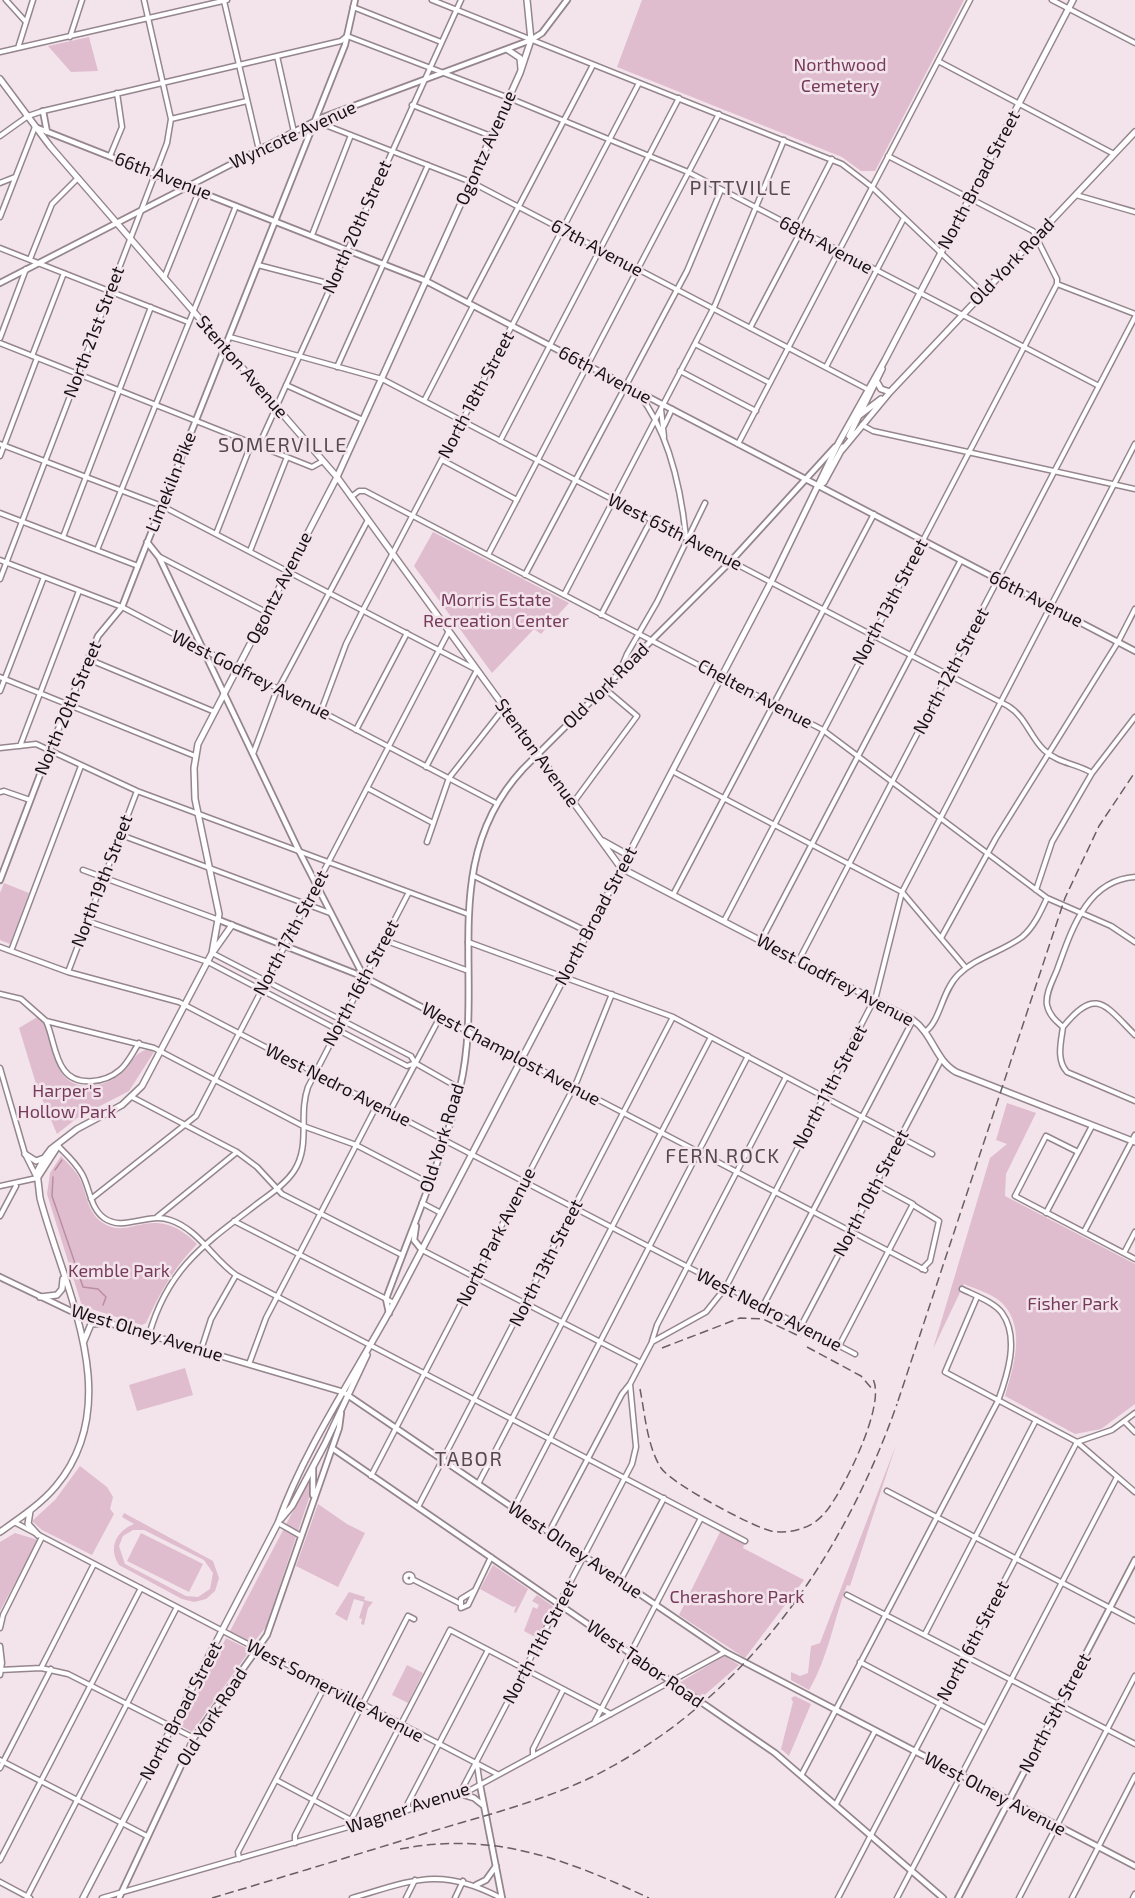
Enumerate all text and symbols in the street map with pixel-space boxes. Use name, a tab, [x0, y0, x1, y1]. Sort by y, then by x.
park label: Northwood Cemetery	[794, 54, 886, 97]
street label: Ogontz Avenue	[451, 87, 521, 209]
street label: Wyncote Avenue	[226, 96, 360, 174]
street label: North Broad Street	[933, 107, 1025, 253]
street label: 66th Avenue	[111, 148, 215, 204]
street label: North 20th Street	[318, 157, 396, 297]
district label: PITTVILLE	[690, 176, 792, 200]
street label: 68th Avenue	[776, 211, 876, 279]
street label: Old York Road	[965, 214, 1059, 310]
street label: 67th Avenue	[547, 215, 647, 281]
street label: North 21st Street	[59, 263, 129, 401]
street label: Stenton Avenue	[192, 311, 292, 423]
street label: North 18th Street	[433, 328, 519, 462]
street label: 66th Avenue	[555, 341, 655, 409]
street label: Limekiln Pike	[141, 429, 201, 535]
district label: SOMERVILLE	[218, 433, 348, 457]
street label: West 65th Avenue	[604, 489, 746, 575]
street label: Ogontz Avenue	[241, 528, 317, 648]
street label: North 13th Street	[848, 535, 932, 669]
street label: 66th Avenue	[986, 566, 1086, 632]
park label: Morris Estate Recreation Center	[423, 589, 569, 632]
street label: North 12th Street	[909, 604, 993, 738]
street label: West Godfrey Avenue	[168, 626, 334, 724]
street label: North 20th Street	[30, 638, 106, 778]
street label: Old York Road	[558, 638, 654, 734]
street label: Chelten Avenue	[694, 655, 816, 733]
street label: Stenton Avenue	[490, 695, 584, 811]
street label: North 19th Street	[67, 812, 137, 950]
street label: North Broad Street	[550, 843, 642, 989]
street label: North 17th Street	[249, 866, 333, 1000]
street label: North 16th Street	[319, 916, 403, 1050]
street label: West Godfrey Avenue	[752, 929, 918, 1031]
street label: West Champlost Avenue	[418, 998, 604, 1110]
street label: North 11th Street	[788, 1021, 872, 1153]
street label: West Nedro Avenue	[262, 1039, 414, 1131]
park label: Harper's Hollow Park	[18, 1080, 116, 1122]
street label: Old York Road	[415, 1081, 469, 1195]
street label: North 10th Street	[828, 1126, 914, 1260]
district label: FERN ROCK	[665, 1144, 781, 1168]
street label: North Park Avenue	[452, 1164, 540, 1310]
street label: North 13th Street	[505, 1196, 587, 1330]
park label: Kemble Park	[68, 1260, 170, 1282]
street label: West Nedro Avenue	[693, 1264, 845, 1356]
park label: Fisher Park	[1027, 1293, 1119, 1315]
street label: West Olney Avenue	[68, 1300, 226, 1366]
district label: TABOR	[435, 1447, 503, 1471]
street label: West Olney Avenue	[504, 1497, 646, 1603]
street label: North 11th Street	[498, 1576, 582, 1708]
street label: North 6th Street	[932, 1577, 1014, 1705]
park label: Cherashore Park	[670, 1586, 804, 1608]
street label: West Tabor Road	[582, 1616, 708, 1712]
street label: West Somerville Avenue	[242, 1635, 428, 1747]
street label: North Broad Street	[135, 1638, 227, 1784]
street label: North 5th Street	[1014, 1649, 1096, 1777]
street label: Old York Road	[172, 1664, 252, 1770]
street label: West Olney Avenue	[920, 1747, 1070, 1841]
street label: Wagner Avenue	[344, 1778, 472, 1838]

